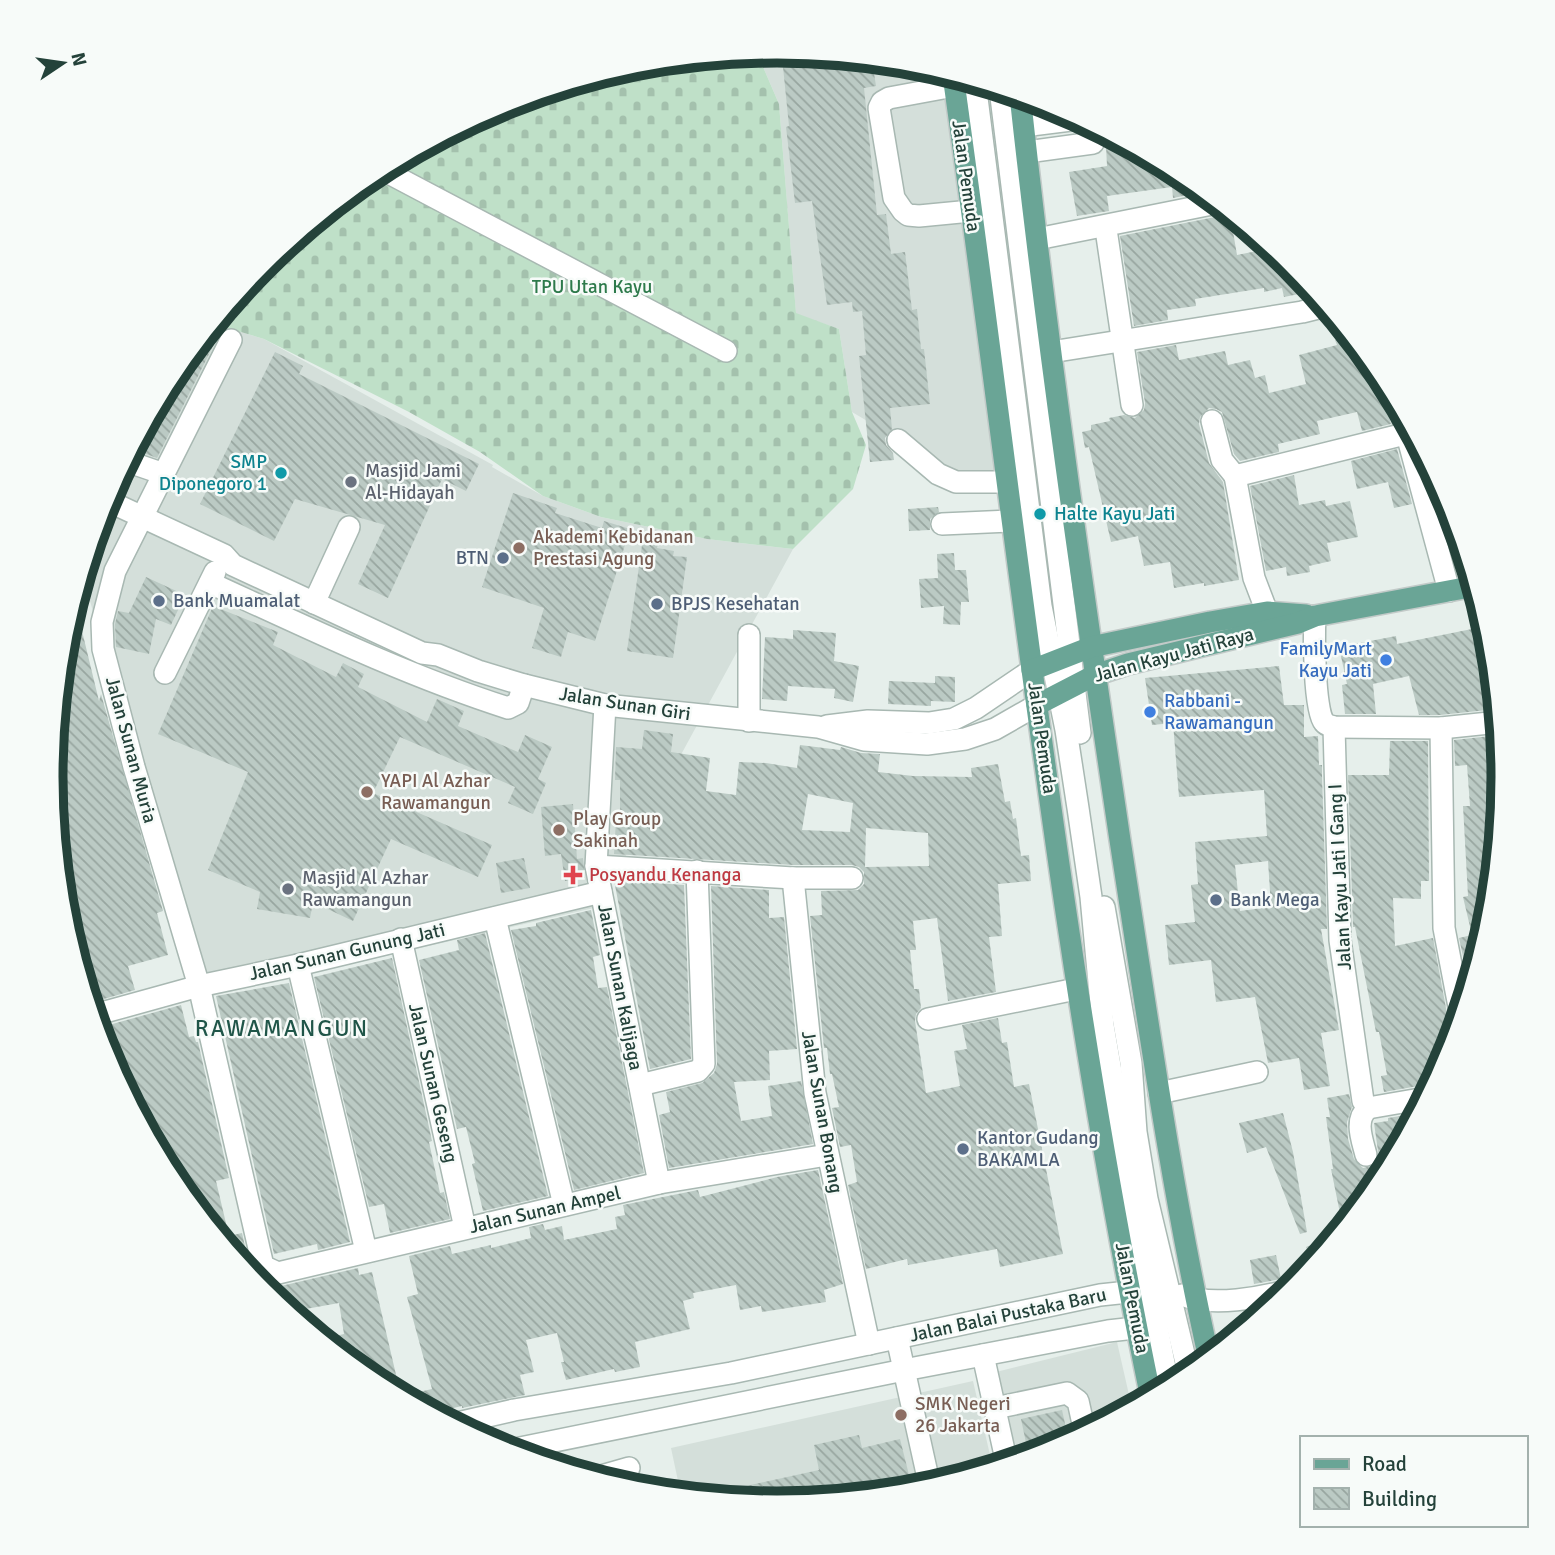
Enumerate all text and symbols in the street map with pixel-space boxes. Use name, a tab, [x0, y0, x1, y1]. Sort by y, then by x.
north arrow	[28, 28, 98, 98]
text: N	[65, 50, 92, 69]
street label: Jalan Pemuda	[946, 119, 986, 233]
park label: TPU Utan Kayu	[532, 275, 652, 299]
place label: SMP Diponegoro 1	[159, 450, 267, 496]
place label: Masjid Jami Al-Hidayah	[365, 459, 461, 505]
marker: SMP Diponegoro 1	[273, 465, 289, 481]
marker: Masjid Jami Al-Hidayah	[343, 474, 359, 490]
place label: Halte Kayu Jati	[1054, 502, 1175, 526]
marker: Halte Kayu Jati	[1032, 506, 1048, 522]
place label: Akademi Kebidanan Prestasi Agung	[533, 525, 694, 571]
marker: Akademi Kebidanan Prestasi Agung	[511, 540, 527, 556]
place label: BTN	[456, 546, 489, 570]
marker: BTN	[495, 550, 511, 566]
place label: Bank Muamalat	[173, 589, 300, 613]
place label: BPJS Kesehatan	[671, 592, 800, 616]
marker: Bank Muamalat	[151, 593, 167, 609]
marker: BPJS Kesehatan	[649, 596, 665, 612]
street label: Jalan Kayu Jati Raya	[1092, 622, 1256, 688]
place label: FamilyMart Kayu Jati	[1280, 637, 1372, 683]
marker: FamilyMart Kayu Jati	[1378, 652, 1394, 668]
street label: Jalan Sunan Muria	[100, 674, 162, 826]
street label: Jalan Pemuda	[1022, 681, 1062, 795]
street label: Jalan Sunan Giri	[558, 682, 692, 726]
place label: Rabbani - Rawamangun	[1164, 689, 1274, 735]
marker: Rabbani - Rawamangun	[1142, 704, 1158, 720]
place label: YAPI Al Azhar Rawamangun	[381, 769, 491, 815]
street label: Jalan Kayu Jati I Gang I	[1323, 783, 1357, 971]
marker: YAPI Al Azhar Rawamangun	[359, 784, 375, 800]
place label: Play Group Sakinah	[573, 807, 661, 853]
marker: Play Group Sakinah	[551, 822, 567, 838]
place label: Posyandu Kenanga	[589, 863, 741, 887]
marker: Posyandu Kenanga	[563, 865, 583, 885]
place label: Masjid Al Azhar Rawamangun	[302, 866, 428, 912]
marker: Masjid Al Azhar Rawamangun	[280, 881, 296, 897]
place label: Bank Mega	[1230, 888, 1320, 912]
marker: Bank Mega	[1208, 892, 1224, 908]
street label: Jalan Sunan Kalijaga	[592, 902, 648, 1072]
street label: Jalan Sunan Gunung Jati	[247, 918, 447, 986]
street label: Jalan Sunan Geseng	[403, 1001, 463, 1165]
district label: RAWAMANGUN	[195, 1014, 369, 1043]
street label: Jalan Sunan Bonang	[796, 1029, 848, 1195]
place label: Kantor Gudang BAKAMLA	[977, 1126, 1099, 1172]
marker: Kantor Gudang BAKAMLA	[955, 1141, 971, 1157]
street label: Jalan Sunan Ampel	[467, 1181, 623, 1239]
street label: Jalan Pemuda	[1109, 1241, 1155, 1355]
street label: Jalan Balai Pustaka Baru	[907, 1282, 1109, 1348]
place label: SMK Negeri 26 Jakarta	[915, 1392, 1011, 1438]
marker: SMK Negeri 26 Jakarta	[893, 1407, 909, 1423]
legend	[1300, 1436, 1527, 1527]
text: Road	[1362, 1451, 1407, 1477]
text: Building	[1362, 1486, 1437, 1512]

